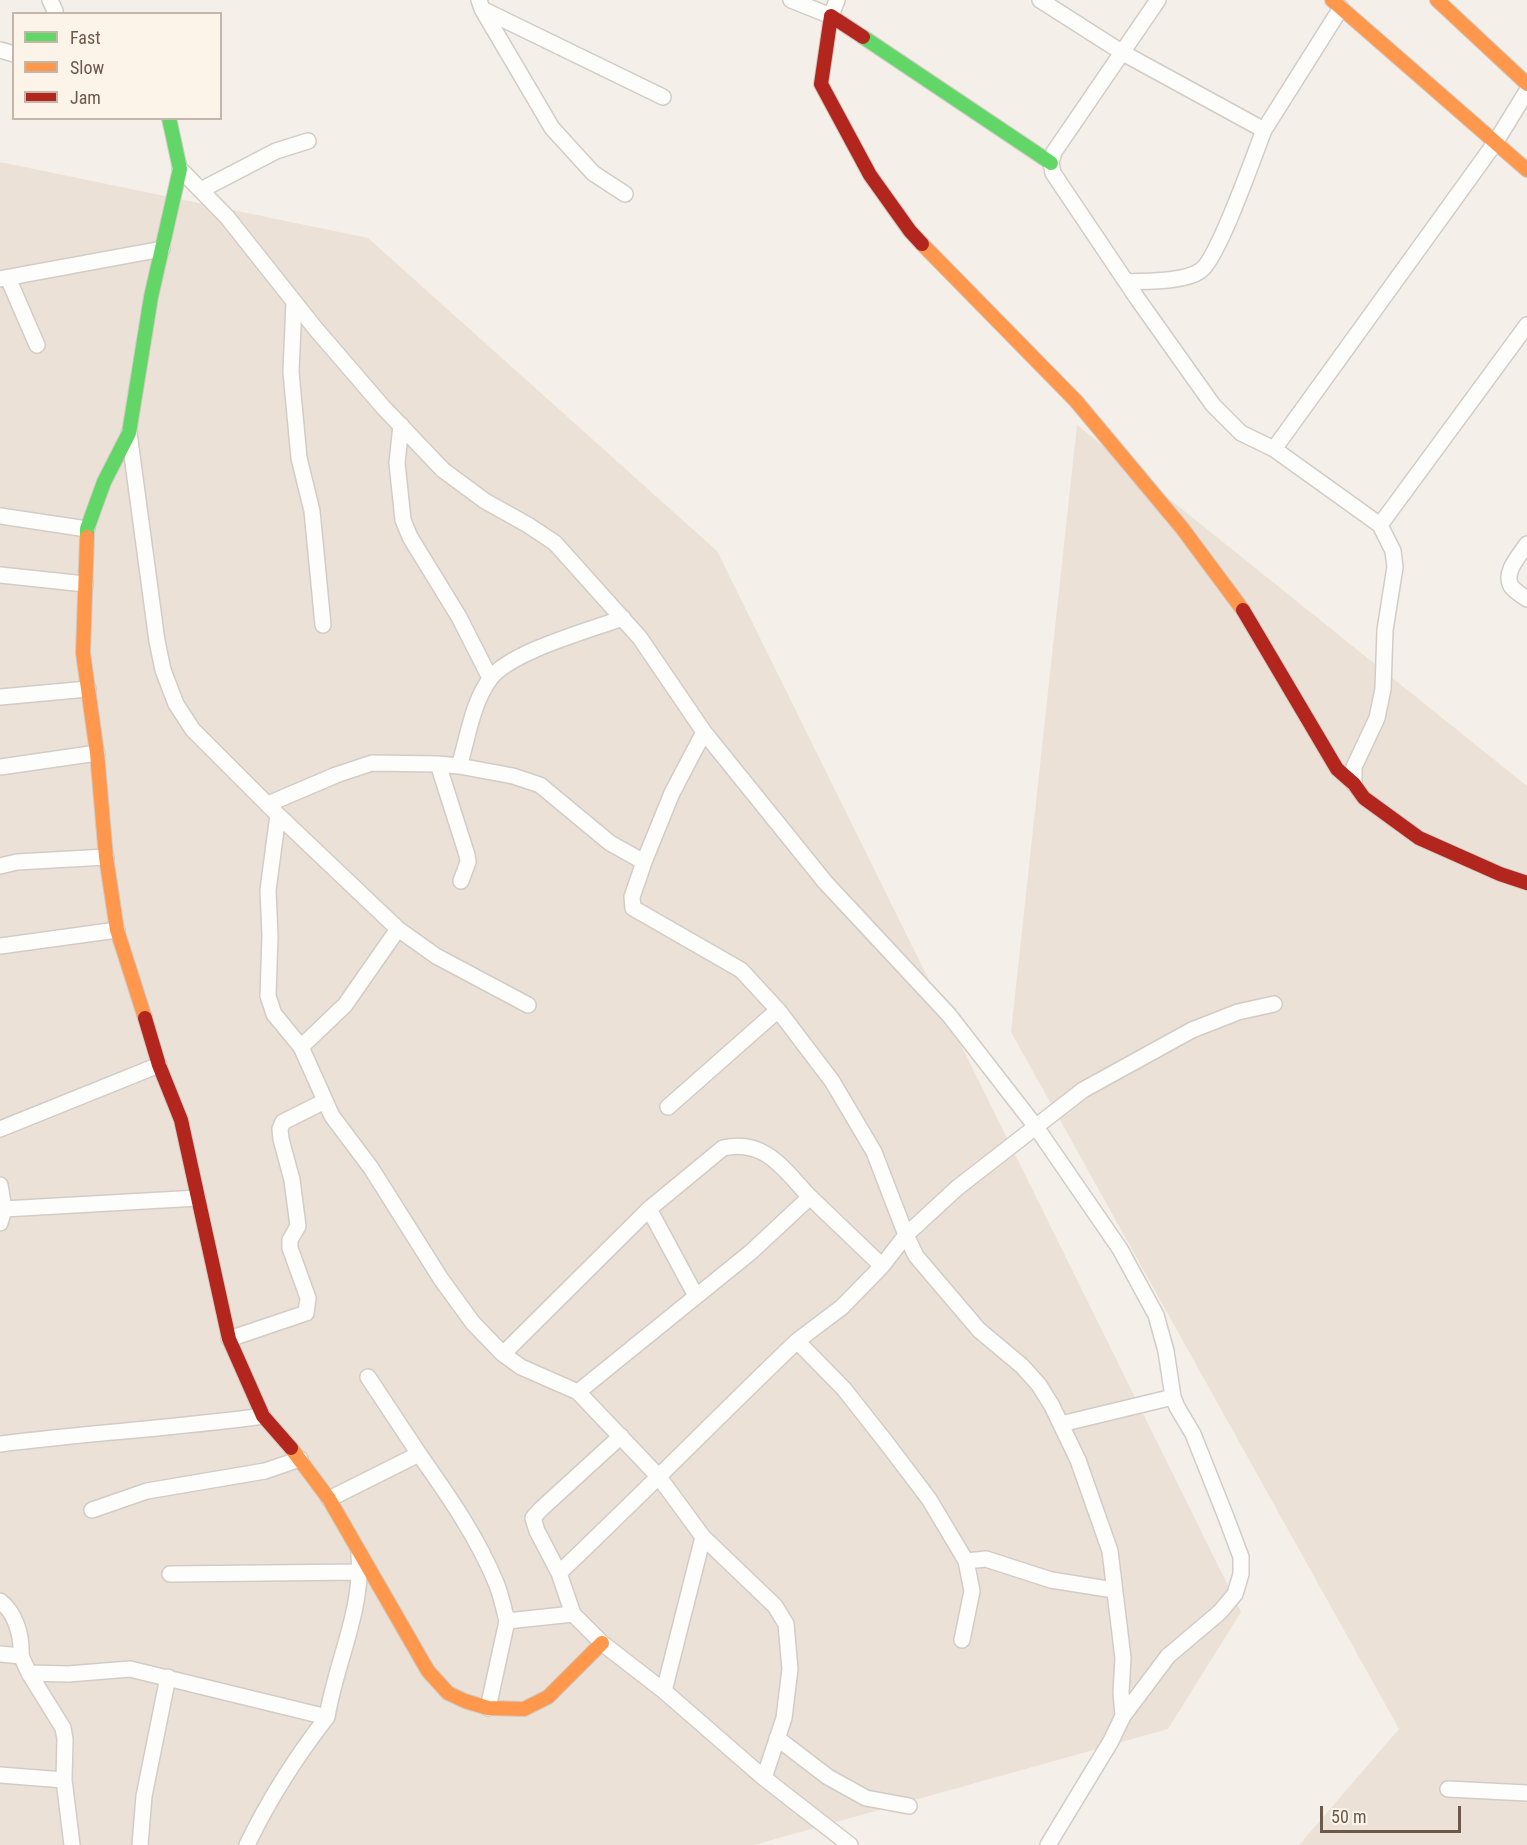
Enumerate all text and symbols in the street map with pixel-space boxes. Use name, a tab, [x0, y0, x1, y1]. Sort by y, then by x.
legend	[12, 12, 222, 120]
text: Fast	[70, 27, 101, 48]
text: Slow	[70, 57, 104, 78]
text: Jam	[70, 87, 101, 108]
scale bar	[1323, 1794, 1464, 1832]
text: 50 m	[1331, 1806, 1366, 1827]

